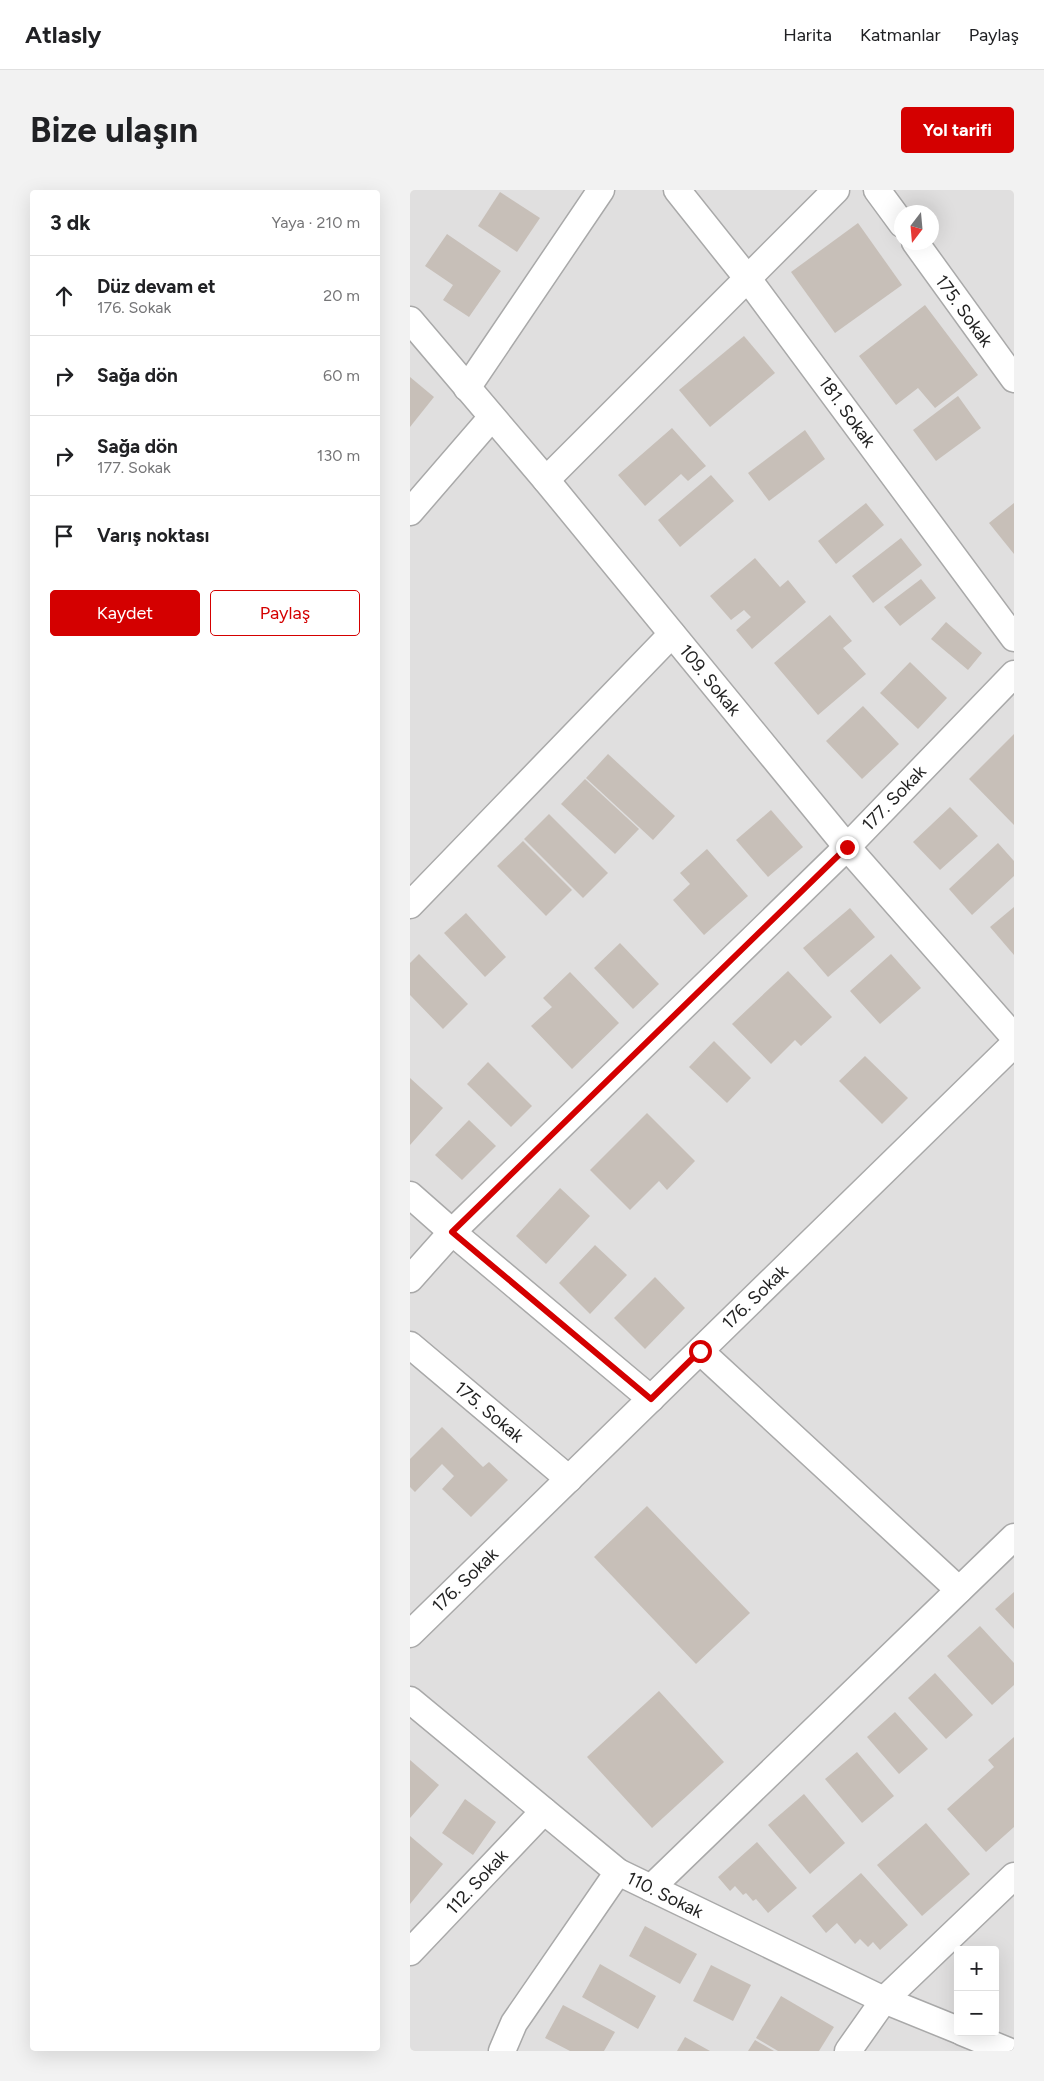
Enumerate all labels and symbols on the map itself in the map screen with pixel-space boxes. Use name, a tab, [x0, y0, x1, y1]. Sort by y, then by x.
north arrow	[894, 205, 939, 250]
street label: 175. Sokak	[931, 271, 998, 351]
street label: 181. Sokak	[814, 372, 880, 452]
street label: 109. Sokak	[675, 640, 746, 720]
street label: 177. Sokak	[857, 760, 931, 835]
route end	[836, 836, 859, 859]
street label: 176. Sokak	[717, 1260, 793, 1334]
route start	[689, 1340, 712, 1363]
street label: 175. Sokak	[450, 1377, 528, 1447]
street label: 176. Sokak	[427, 1543, 503, 1617]
street label: 112. Sokak	[441, 1845, 513, 1919]
street label: 110. Sokak	[623, 1867, 707, 1923]

